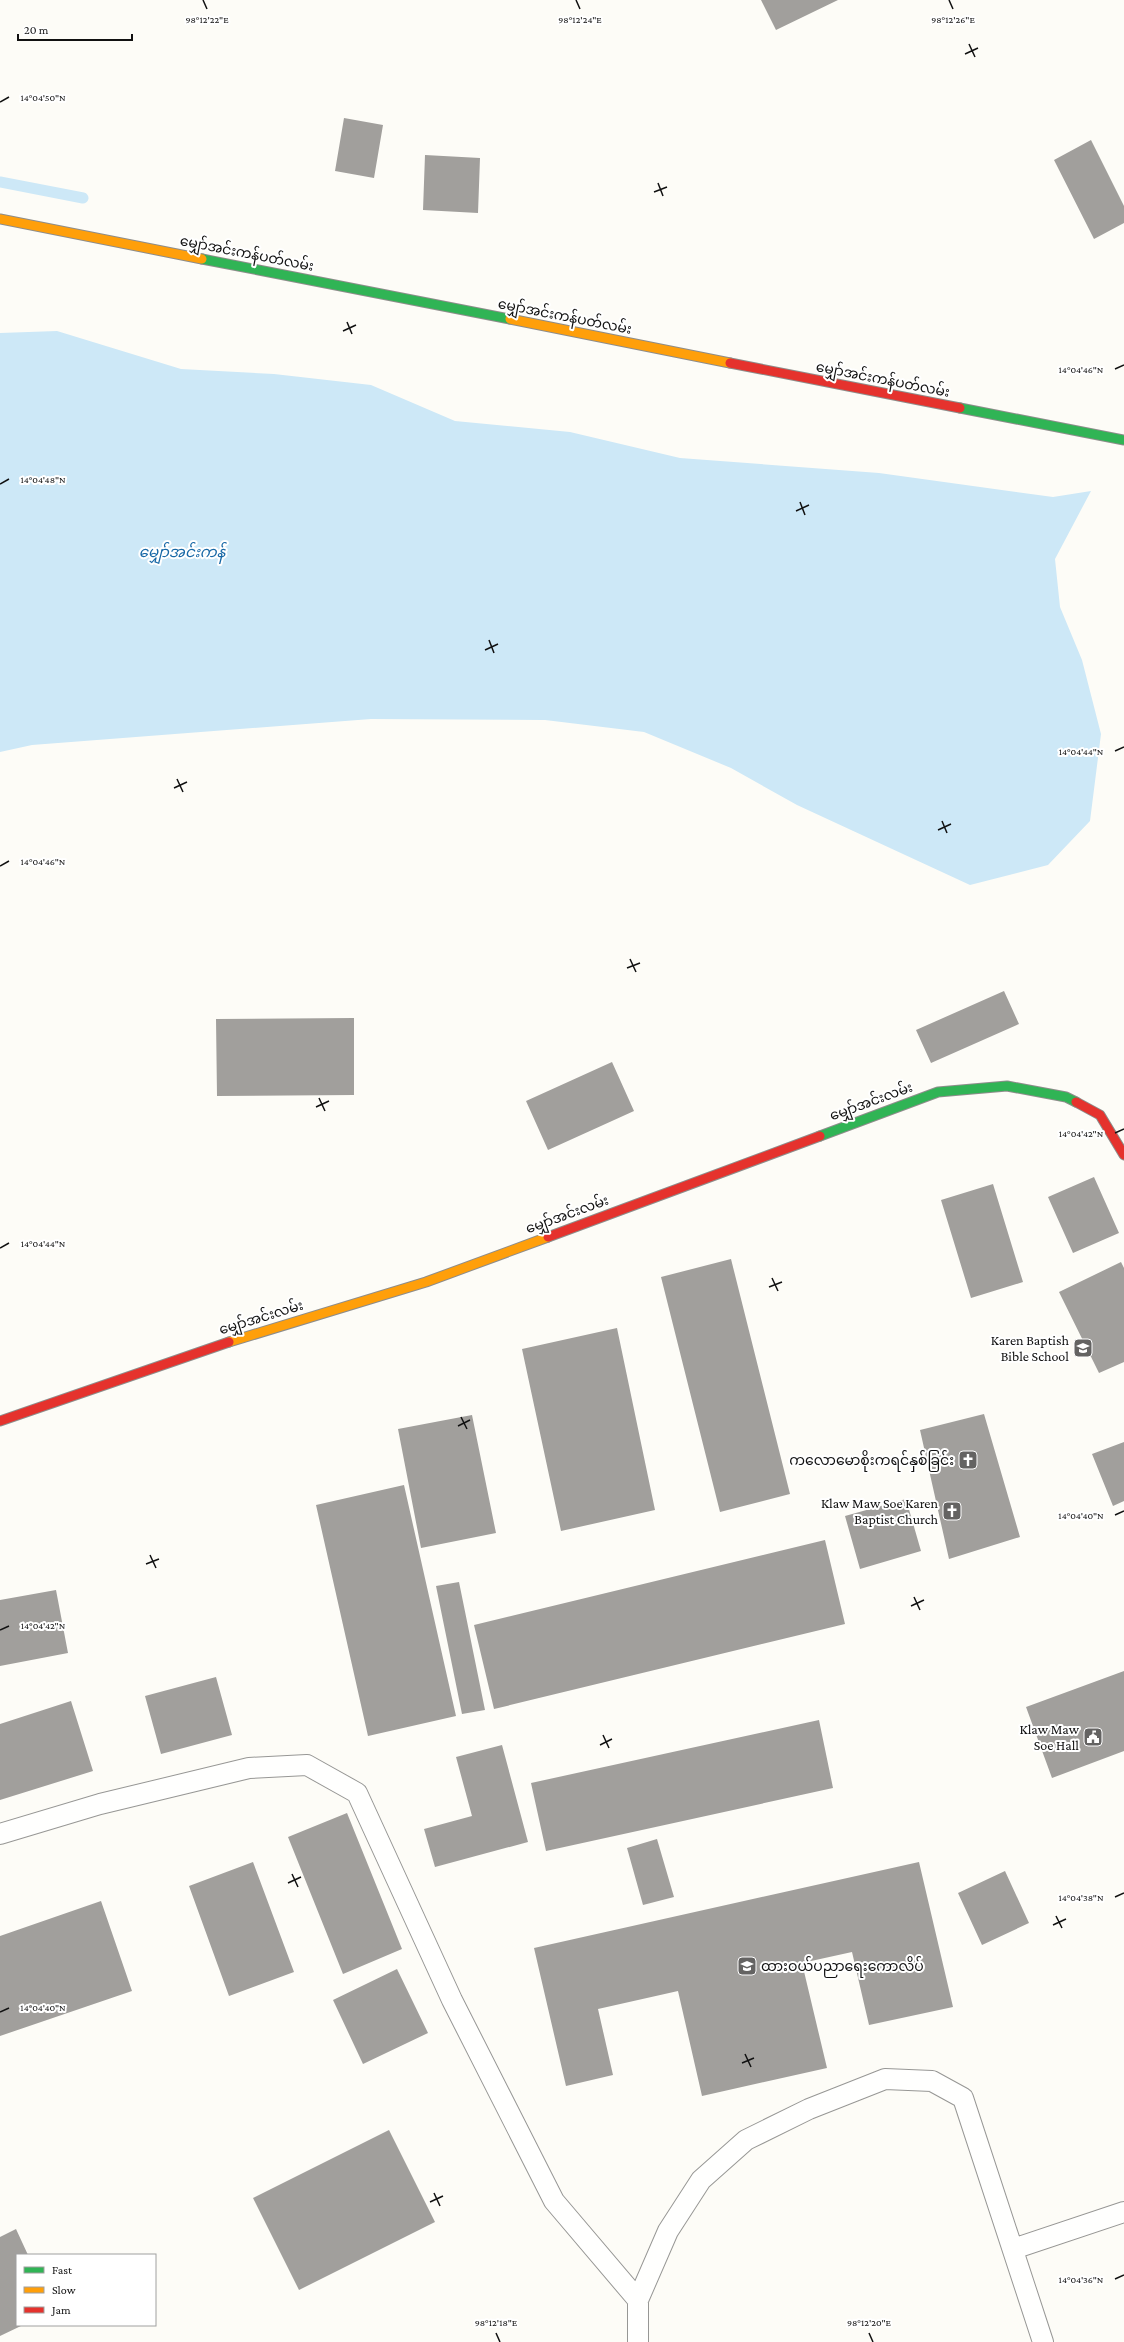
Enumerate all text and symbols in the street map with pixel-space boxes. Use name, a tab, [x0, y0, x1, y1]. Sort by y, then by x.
text: 98°12'22"E	[185, 14, 229, 25]
text: 98°12'24"E	[558, 14, 602, 25]
text: 98°12'26"E	[931, 14, 975, 25]
scale bar	[18, 16, 132, 42]
text: 20 m	[24, 23, 49, 37]
text: 14°04'50"N	[20, 92, 66, 103]
street label: မျှော်အင်းကန်ပတ်လမ်း	[178, 230, 316, 278]
street label: မျှော်အင်းကန်ပတ်လမ်း	[496, 293, 634, 341]
street label: မျှော်အင်းကန်ပတ်လမ်း	[814, 356, 952, 404]
text: 14°04'46"N	[1059, 364, 1104, 375]
text: 14°04'48"N	[20, 474, 66, 485]
water label: မျှော်အင်းကန်	[139, 541, 228, 564]
text: 14°04'44"N	[1059, 746, 1104, 757]
text: 14°04'46"N	[21, 856, 66, 867]
street label: မျှော်အင်းလမ်း	[827, 1077, 916, 1127]
text: 14°04'42"N	[1059, 1128, 1104, 1139]
street label: မျှော်အင်းလမ်း	[523, 1190, 612, 1240]
text: 14°04'44"N	[21, 1238, 66, 1249]
street label: မျှော်အင်းလမ်း	[216, 1295, 306, 1341]
place label: Karen Baptish Bible School	[991, 1332, 1069, 1364]
school or university icon: Karen Baptish Bible School	[1072, 1337, 1094, 1359]
church icon: ကလောမောစိုးကရင်နှစ်ခြင်း	[957, 1449, 979, 1471]
place label: ကလောမောစိုးကရင်နှစ်ခြင်း	[789, 1450, 954, 1472]
place label: Klaw Maw Soe Karen Baptist Church	[821, 1495, 938, 1527]
church icon: Klaw Maw Soe Karen Baptist Church	[941, 1500, 963, 1522]
text: 14°04'40"N	[1058, 1510, 1104, 1521]
text: 14°04'42"N	[21, 1620, 66, 1631]
place label: Klaw Maw Soe Hall	[1020, 1721, 1080, 1753]
public building icon: Klaw Maw Soe Hall	[1082, 1726, 1104, 1748]
text: 14°04'38"N	[1058, 1892, 1104, 1903]
school or university icon: ထားဝယ်ပညာရေးကောလိပ်	[736, 1955, 758, 1977]
place label: ထားဝယ်ပညာရေးကောလိပ်	[761, 1956, 924, 1978]
text: 14°04'40"N	[20, 2002, 66, 2013]
legend	[16, 2254, 156, 2326]
text: Fast	[52, 2263, 73, 2277]
text: 14°04'36"N	[1059, 2274, 1104, 2285]
text: Slow	[52, 2283, 76, 2297]
text: Jam	[51, 2303, 71, 2317]
text: 98°12'18"E	[475, 2317, 518, 2328]
text: 98°12'20"E	[847, 2317, 892, 2328]

